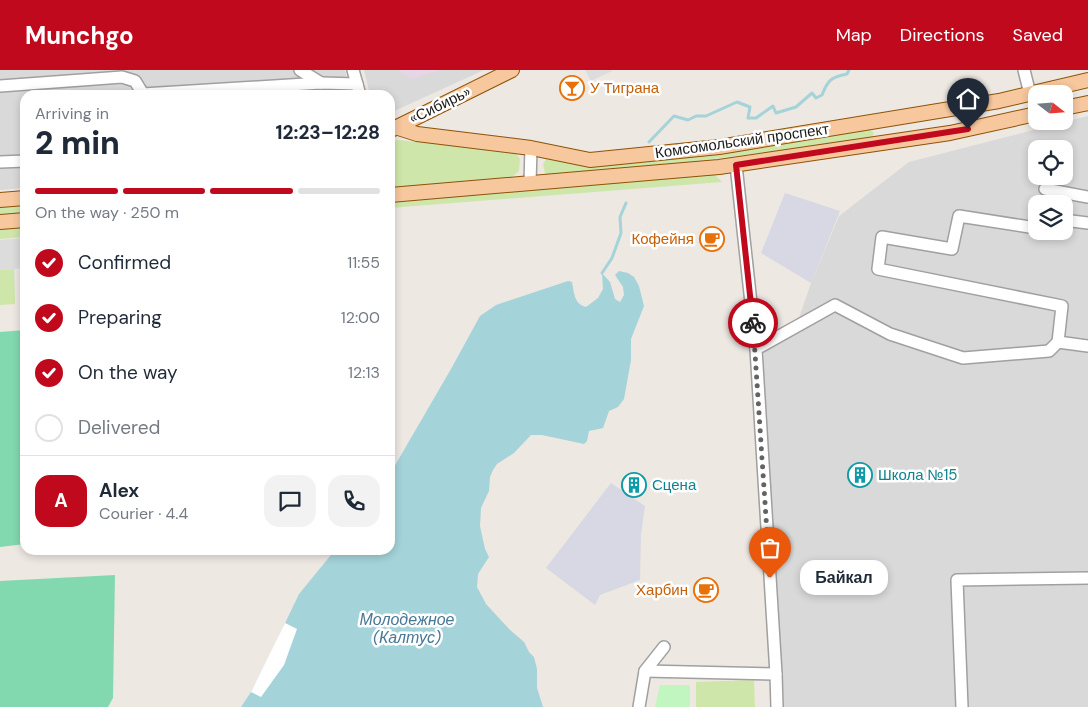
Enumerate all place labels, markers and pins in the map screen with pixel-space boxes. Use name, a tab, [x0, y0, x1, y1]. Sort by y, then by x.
bar icon: У Тиграна	[559, 75, 585, 101]
place label: У Тиграна	[590, 78, 660, 98]
pin	[947, 78, 989, 129]
cafe icon: Кофейня	[699, 226, 725, 252]
place label: Кофейня	[631, 229, 694, 249]
building icon: Школа №15	[847, 462, 873, 488]
place label: Школа №15	[878, 465, 958, 485]
building icon: Сцена	[621, 472, 647, 498]
place label: Сцена	[652, 475, 697, 495]
pin	[749, 527, 791, 578]
callout: Байкал	[800, 560, 888, 596]
cafe icon: Харбин	[693, 577, 719, 603]
place label: Харбин	[636, 580, 688, 600]

